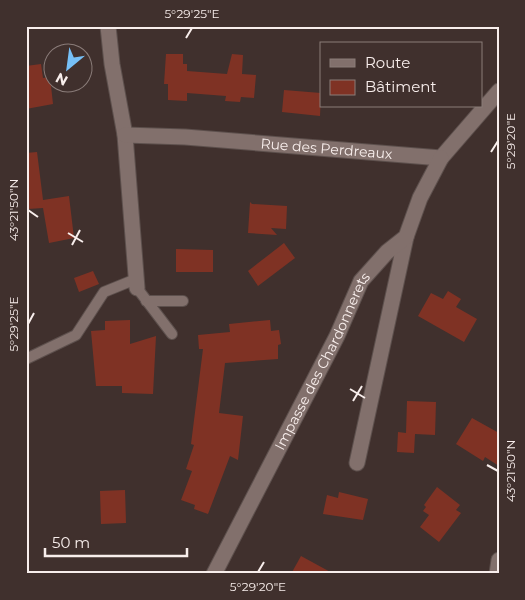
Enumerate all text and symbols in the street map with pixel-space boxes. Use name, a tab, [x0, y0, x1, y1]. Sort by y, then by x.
text: 5°29'25"E	[164, 6, 220, 21]
north arrow	[42, 42, 92, 92]
legend	[320, 42, 482, 108]
text: Route	[365, 53, 410, 72]
text: N	[52, 69, 71, 90]
text: Bâtiment	[365, 77, 437, 96]
text: 5°29'20"E	[503, 113, 518, 169]
street label: Rue des Perdreaux	[260, 134, 394, 163]
text: 43°21'50"N	[6, 179, 21, 241]
street label: Impasse des Chardonnerets	[271, 268, 374, 453]
text: 5°29'25"E	[6, 296, 21, 352]
text: 43°21'50"N	[503, 440, 518, 502]
scale bar	[45, 525, 188, 557]
text: 50 m	[52, 533, 90, 552]
text: 5°29'20"E	[230, 579, 286, 594]

